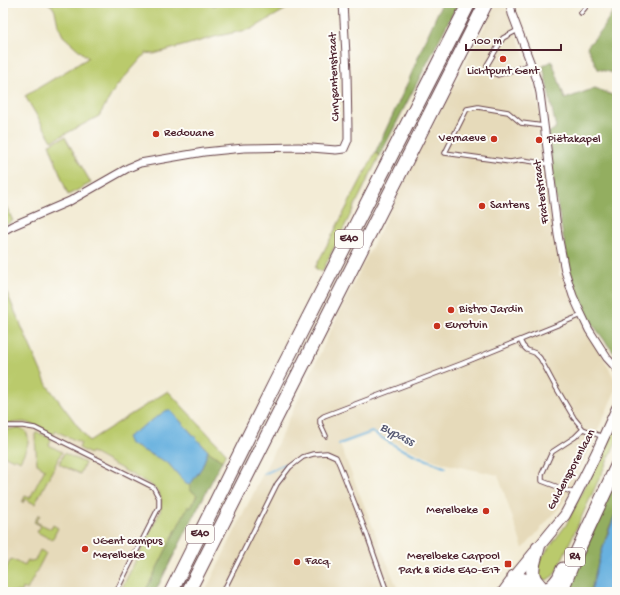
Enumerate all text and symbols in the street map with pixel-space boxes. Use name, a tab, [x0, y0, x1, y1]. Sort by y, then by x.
scale bar	[466, 26, 561, 52]
street label: Chrysantenstraat	[326, 31, 344, 121]
text: 100 m	[471, 35, 502, 49]
marker: Lichtpunt Gent	[498, 54, 508, 64]
place label: Lichtpunt Gent	[467, 65, 540, 79]
place label: Redouane	[164, 127, 215, 141]
marker: Redouane	[151, 129, 161, 139]
place label: Vernaeve	[438, 132, 487, 146]
place label: Piëtakapel	[546, 133, 601, 147]
marker: Vernaeve	[489, 134, 499, 144]
marker: Piëtakapel	[534, 135, 544, 145]
street label: Fraterstraat	[531, 158, 553, 226]
place label: Santens	[490, 199, 530, 213]
marker: Santens	[477, 201, 487, 211]
road number: E40	[335, 230, 363, 248]
place label: Bistro Jardin	[458, 303, 523, 317]
marker: Bistro Jardin	[446, 305, 456, 315]
place label: Eurotuin	[445, 319, 488, 333]
marker: Eurotuin	[432, 321, 442, 331]
water label: Bypass	[377, 420, 418, 450]
street label: Guldensporenlaan	[545, 427, 599, 513]
place label: Merelbeke	[426, 504, 479, 518]
marker: Merelbeke	[481, 506, 491, 516]
road number: E40	[186, 525, 214, 543]
place label: UGent campus Merelbeke	[93, 535, 163, 563]
marker: UGent campus Merelbeke	[80, 544, 90, 554]
road number: R4	[565, 548, 585, 566]
place label: Merelbeke Carpool Park & Ride E40-E17	[398, 550, 501, 578]
place label: Facq	[304, 555, 331, 569]
marker: Facq	[292, 557, 302, 567]
marker: Merelbeke Carpool Park & Ride E40-E17	[503, 559, 513, 569]

